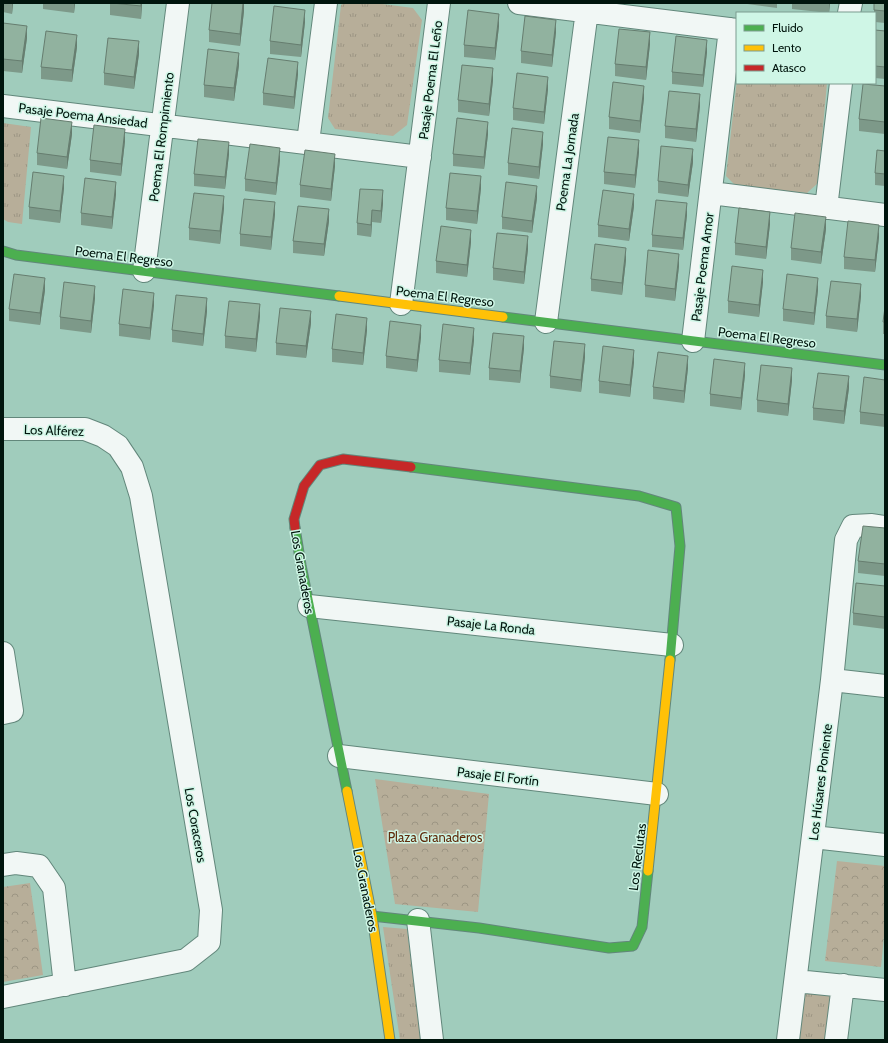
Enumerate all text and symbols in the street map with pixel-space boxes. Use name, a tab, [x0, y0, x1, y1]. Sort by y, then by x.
legend	[736, 12, 876, 84]
street label: Pasaje Poema El Leño	[415, 20, 446, 141]
text: Fluido	[772, 20, 804, 35]
text: Lento	[772, 40, 802, 55]
text: Atasco	[772, 60, 806, 75]
street label: Poema El Rompimiento	[145, 71, 177, 203]
street label: Pasaje Poema Ansiedad	[17, 99, 148, 132]
street label: Poema La Jornada	[552, 111, 582, 212]
street label: Pasaje Poema Amor	[687, 211, 718, 323]
street label: Poema El Regreso	[74, 242, 174, 270]
street label: Poema El Regreso	[395, 282, 495, 310]
street label: Poema El Regreso	[717, 323, 817, 351]
street label: Los Alférez	[24, 421, 84, 439]
street label: Los Granaderos	[288, 529, 318, 616]
street label: Pasaje La Ronda	[446, 612, 537, 639]
street label: Los Húsares Poniente	[805, 722, 835, 841]
street label: Pasaje El Fortín	[456, 763, 540, 790]
street label: Los Coraceros	[182, 786, 211, 864]
street label: Los Reclutas	[625, 822, 649, 892]
park label: Plaza Granaderos	[388, 829, 483, 845]
street label: Los Granaderos	[350, 847, 382, 934]

